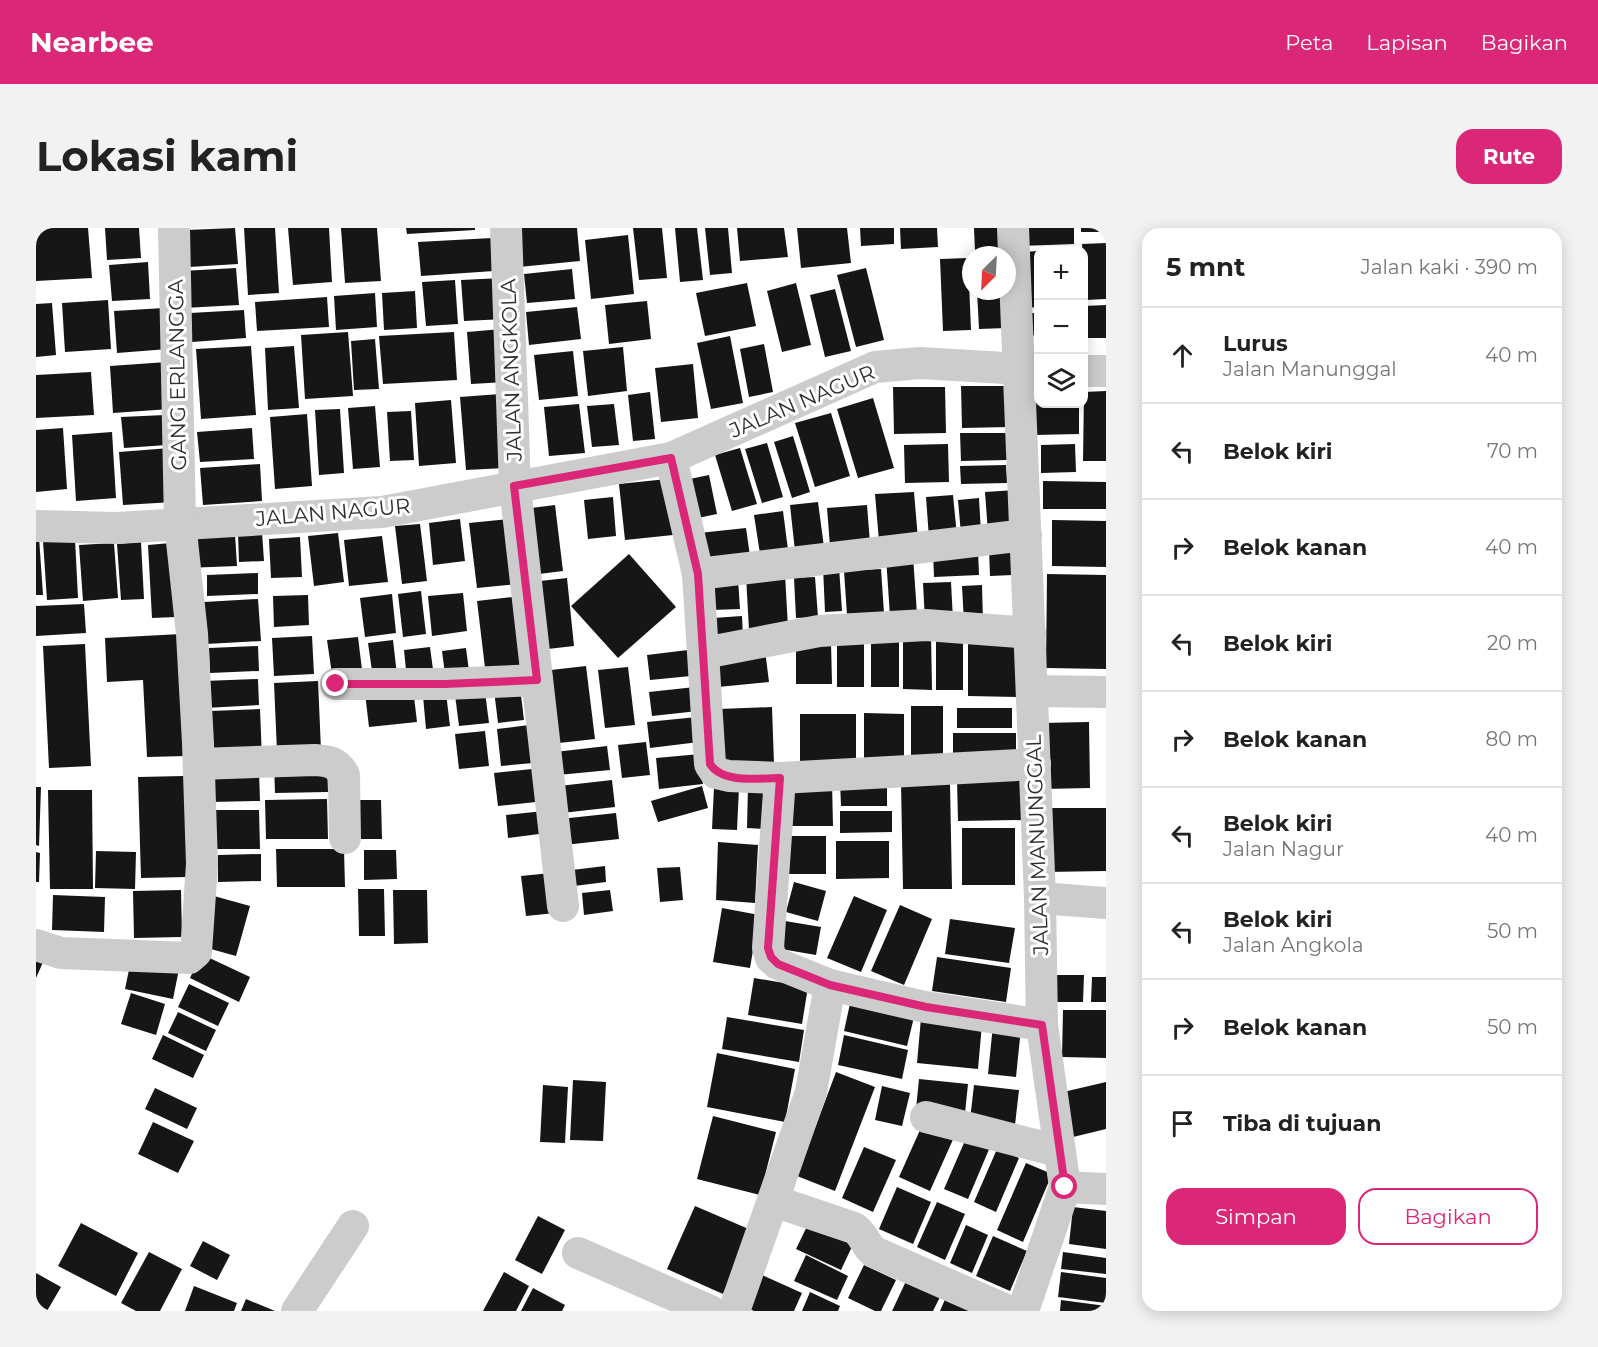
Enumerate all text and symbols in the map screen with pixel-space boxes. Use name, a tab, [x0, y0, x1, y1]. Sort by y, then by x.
text: Nearbee	[30, 25, 154, 59]
text: Peta	[1285, 30, 1333, 55]
text: Lapisan	[1366, 30, 1448, 55]
text: Bagikan	[1481, 30, 1568, 55]
button: Rute	[1456, 129, 1562, 184]
text: Lokasi kami	[36, 130, 298, 182]
north arrow	[962, 246, 1016, 300]
map controls	[1034, 246, 1088, 408]
button: +	[1034, 246, 1088, 300]
text: 5 mnt	[1166, 251, 1245, 283]
text: Jalan kaki · 390 m	[1361, 255, 1538, 279]
street label: JALAN ANGKOLA	[495, 277, 527, 463]
street label: GANG ERLANGGA	[163, 278, 191, 471]
button: −	[1034, 300, 1088, 354]
text: Lurus	[1223, 330, 1288, 357]
icon: ahead	[1166, 339, 1199, 372]
text: 40 m	[1485, 343, 1538, 367]
button: layers	[1034, 354, 1088, 408]
text: Jalan Manunggal	[1223, 357, 1397, 381]
street label: JALAN NAGUR	[725, 359, 878, 443]
icon: left	[1166, 435, 1199, 468]
text: Belok kiri	[1223, 438, 1332, 465]
text: 70 m	[1487, 439, 1538, 463]
street label: JALAN NAGUR	[254, 493, 411, 531]
icon: right	[1166, 531, 1199, 564]
text: Belok kanan	[1223, 534, 1367, 561]
text: 40 m	[1485, 535, 1538, 559]
icon: left	[1166, 627, 1199, 660]
text: Belok kiri	[1223, 630, 1332, 657]
text: 20 m	[1487, 631, 1538, 655]
route end	[322, 670, 348, 696]
icon: right	[1166, 723, 1199, 756]
text: Belok kanan	[1223, 726, 1367, 753]
text: 80 m	[1486, 727, 1538, 751]
street label: JALAN MANUNGGAL	[1021, 733, 1053, 957]
text: Belok kiri	[1223, 810, 1332, 837]
icon: left	[1166, 819, 1199, 852]
text: 40 m	[1485, 823, 1538, 847]
text: Jalan Nagur	[1223, 837, 1344, 861]
text: Belok kiri	[1223, 906, 1332, 933]
icon: left	[1166, 915, 1199, 948]
text: 50 m	[1487, 919, 1538, 943]
text: Jalan Angkola	[1223, 933, 1364, 957]
icon: right	[1166, 1011, 1199, 1044]
text: Belok kanan	[1223, 1014, 1367, 1041]
text: 50 m	[1487, 1015, 1538, 1039]
icon: arrive	[1166, 1107, 1199, 1140]
text: Tiba di tujuan	[1223, 1110, 1381, 1137]
route start	[1051, 1173, 1077, 1199]
button: Simpan	[1166, 1188, 1346, 1245]
button: Bagikan	[1358, 1188, 1538, 1245]

